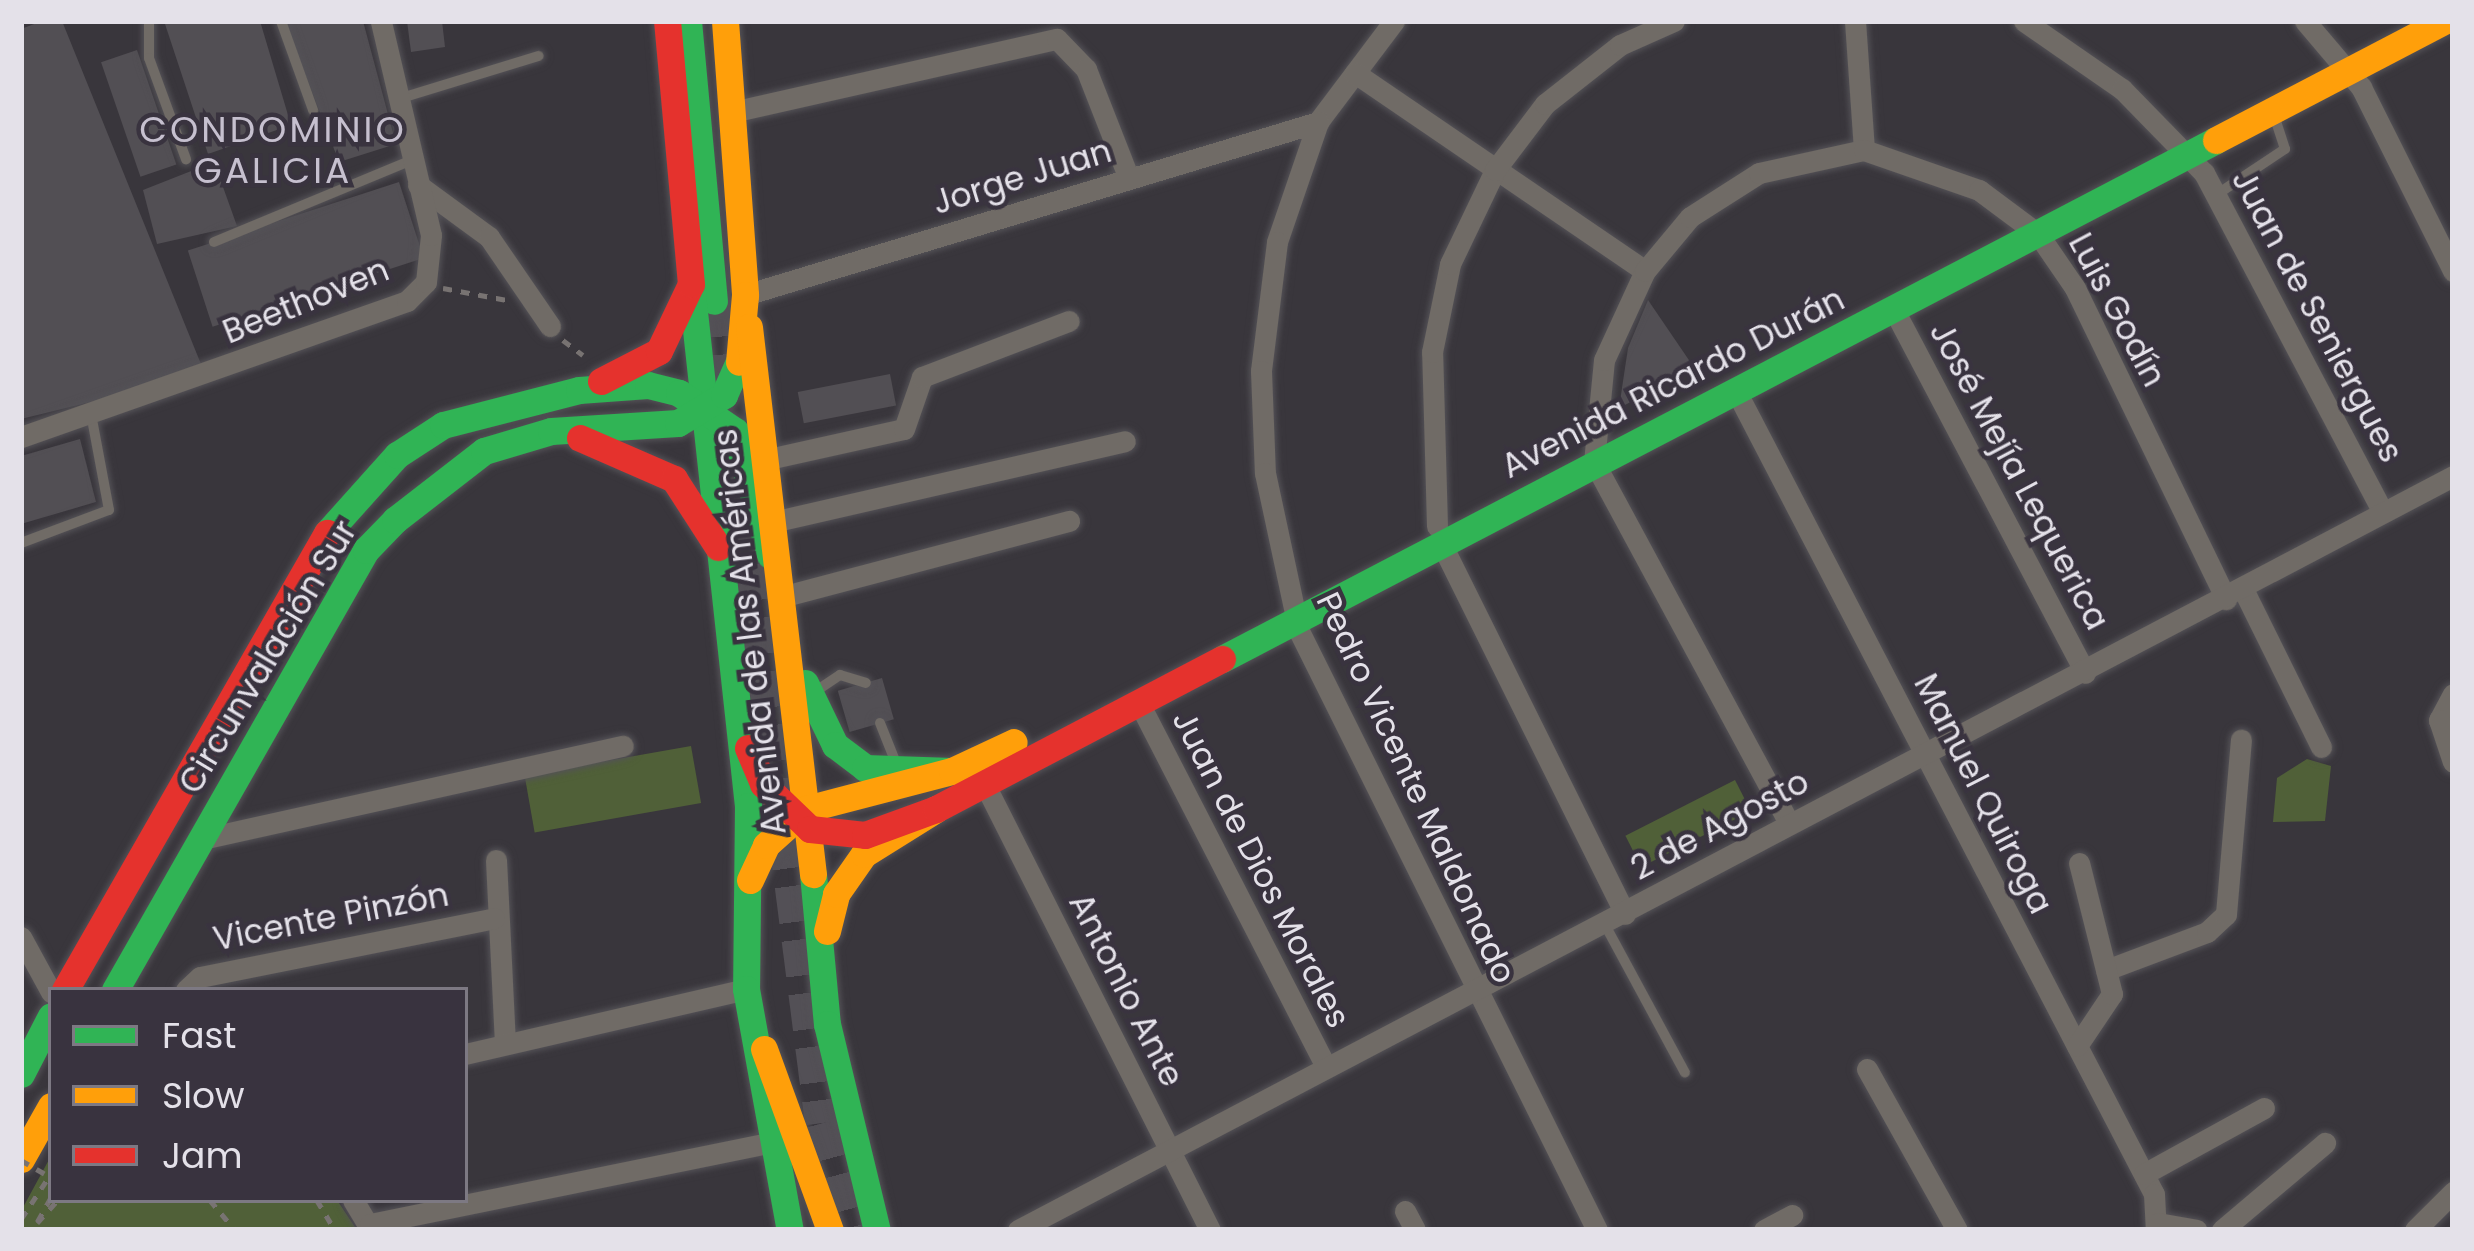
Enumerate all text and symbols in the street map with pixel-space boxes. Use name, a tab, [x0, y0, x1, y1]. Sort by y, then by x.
district label: CONDOMINIO GALICIA	[139, 107, 407, 192]
street label: Jorge Juan	[928, 131, 1116, 223]
street label: Juan de Seniergues	[2223, 163, 2411, 469]
street label: Luis Godín	[2060, 227, 2174, 393]
street label: Beethoven	[217, 250, 395, 352]
street label: Avenida Ricardo Durán	[1495, 279, 1851, 487]
street label: José Mejía Lequerica	[1921, 315, 2117, 637]
street label: Avenida de las Américas	[705, 427, 795, 837]
street label: Circunvalación Sur	[171, 513, 365, 801]
street label: Pedro Vicente Maldonado	[1308, 586, 1524, 990]
street label: Manuel Quiroga	[1906, 668, 2060, 920]
street label: Juan de Dios Morales	[1164, 704, 1358, 1034]
street label: 2 de Agosto	[1624, 762, 1816, 888]
street label: Vicente Pinzón	[210, 875, 452, 959]
street label: Antonio Ante	[1060, 887, 1192, 1093]
legend	[48, 987, 468, 1203]
text: Fast	[162, 1010, 236, 1061]
text: Slow	[162, 1070, 245, 1121]
text: Jam	[162, 1130, 243, 1181]

